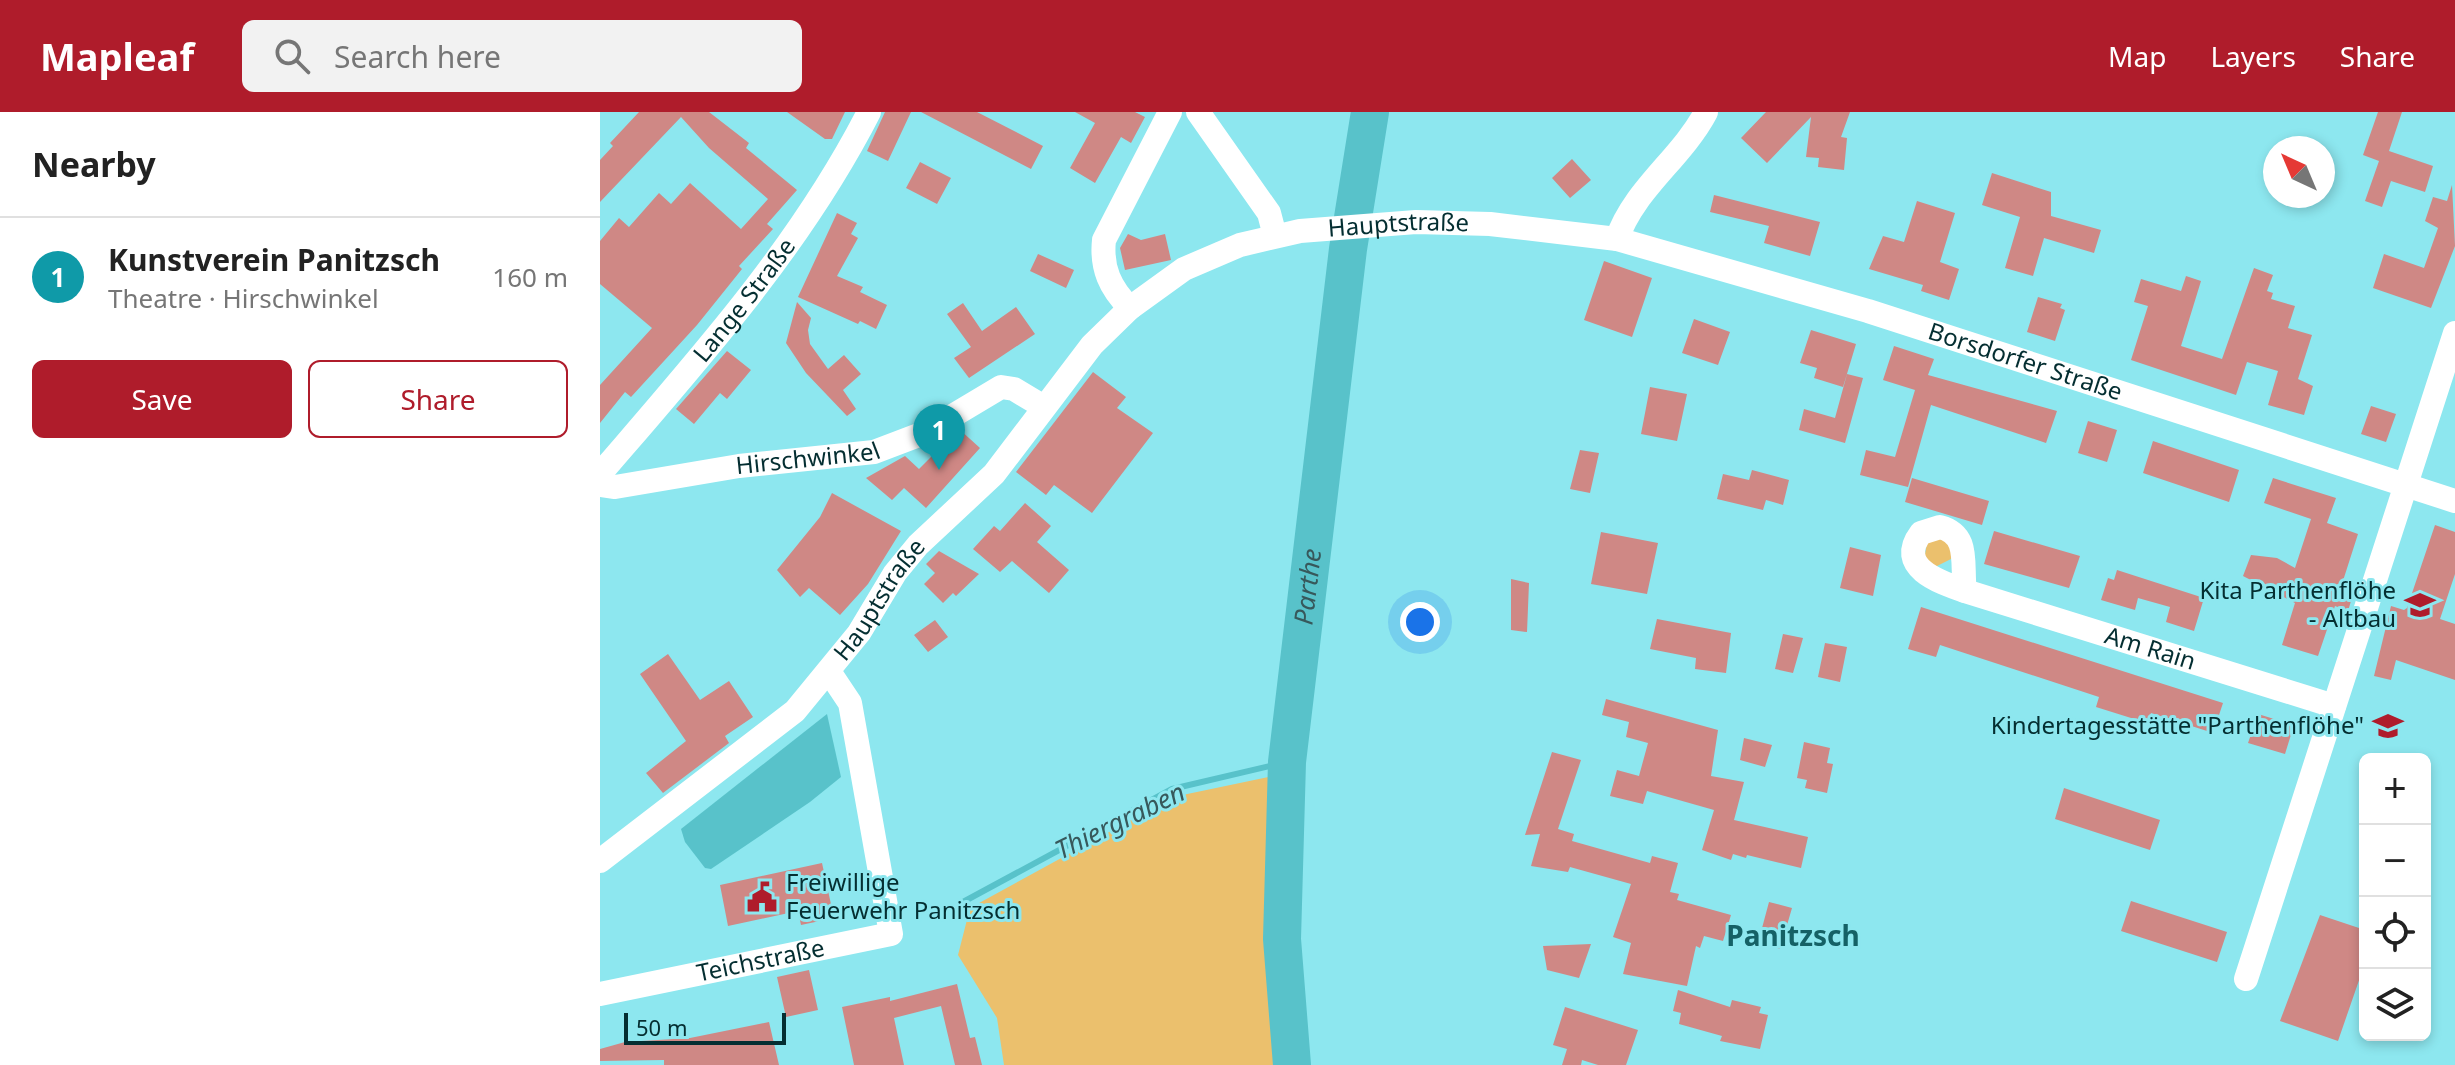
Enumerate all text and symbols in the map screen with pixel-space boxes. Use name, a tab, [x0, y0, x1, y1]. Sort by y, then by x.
search box	[242, 20, 802, 92]
text: Mapleaf	[40, 30, 194, 82]
icon: search	[270, 34, 314, 78]
text: Search here	[334, 36, 501, 77]
text: Map	[2108, 37, 2166, 75]
text: Layers	[2210, 37, 2296, 75]
text: Share	[2340, 37, 2415, 75]
north arrow	[2263, 136, 2335, 208]
text: Nearby	[32, 141, 156, 187]
street label: Hauptstraße	[1327, 204, 1469, 244]
street label: Lange Straße	[685, 231, 802, 368]
text: Kunstverein Panitzsch	[108, 239, 440, 280]
text: 1	[51, 259, 65, 295]
text: 160 m	[492, 259, 568, 295]
text: Theatre · Hirschwinkel	[108, 280, 379, 316]
street label: Borsdorfer Straße	[1924, 314, 2127, 407]
button: Save	[32, 360, 292, 438]
button: Share	[308, 360, 568, 438]
pin: 1	[913, 404, 965, 470]
street label: Hirschwinkel	[734, 433, 884, 481]
street label: Hauptstraße	[825, 531, 932, 667]
water label: Parthe	[1284, 546, 1329, 627]
place label: Kita Parthenflöhe - Altbau	[2199, 573, 2396, 634]
school or university icon: Kita Parthenflöhe - Altbau	[2403, 588, 2437, 622]
your location	[1400, 602, 1440, 642]
street label: Am Rain	[2101, 618, 2200, 677]
place label: Kindertagesstätte "Parthenflöhe"	[1991, 708, 2364, 741]
school or university icon: Kindertagesstätte "Parthenflöhe"	[2371, 709, 2405, 743]
map controls	[2359, 753, 2431, 1041]
button: +	[2359, 753, 2431, 825]
water label: Thiergraben	[1048, 773, 1191, 867]
button: −	[2359, 825, 2431, 897]
place label: Freiwillige Feuerwehr Panitzsch	[786, 865, 1020, 926]
public building icon: Freiwillige Feuerwehr Panitzsch	[745, 880, 779, 914]
button: locate	[2359, 897, 2431, 969]
district label: Panitzsch	[1726, 916, 1860, 954]
street label: Teichstraße	[694, 930, 827, 989]
button: layers	[2359, 969, 2431, 1041]
scale bar	[624, 1009, 786, 1045]
text: 50 m	[636, 1012, 687, 1042]

